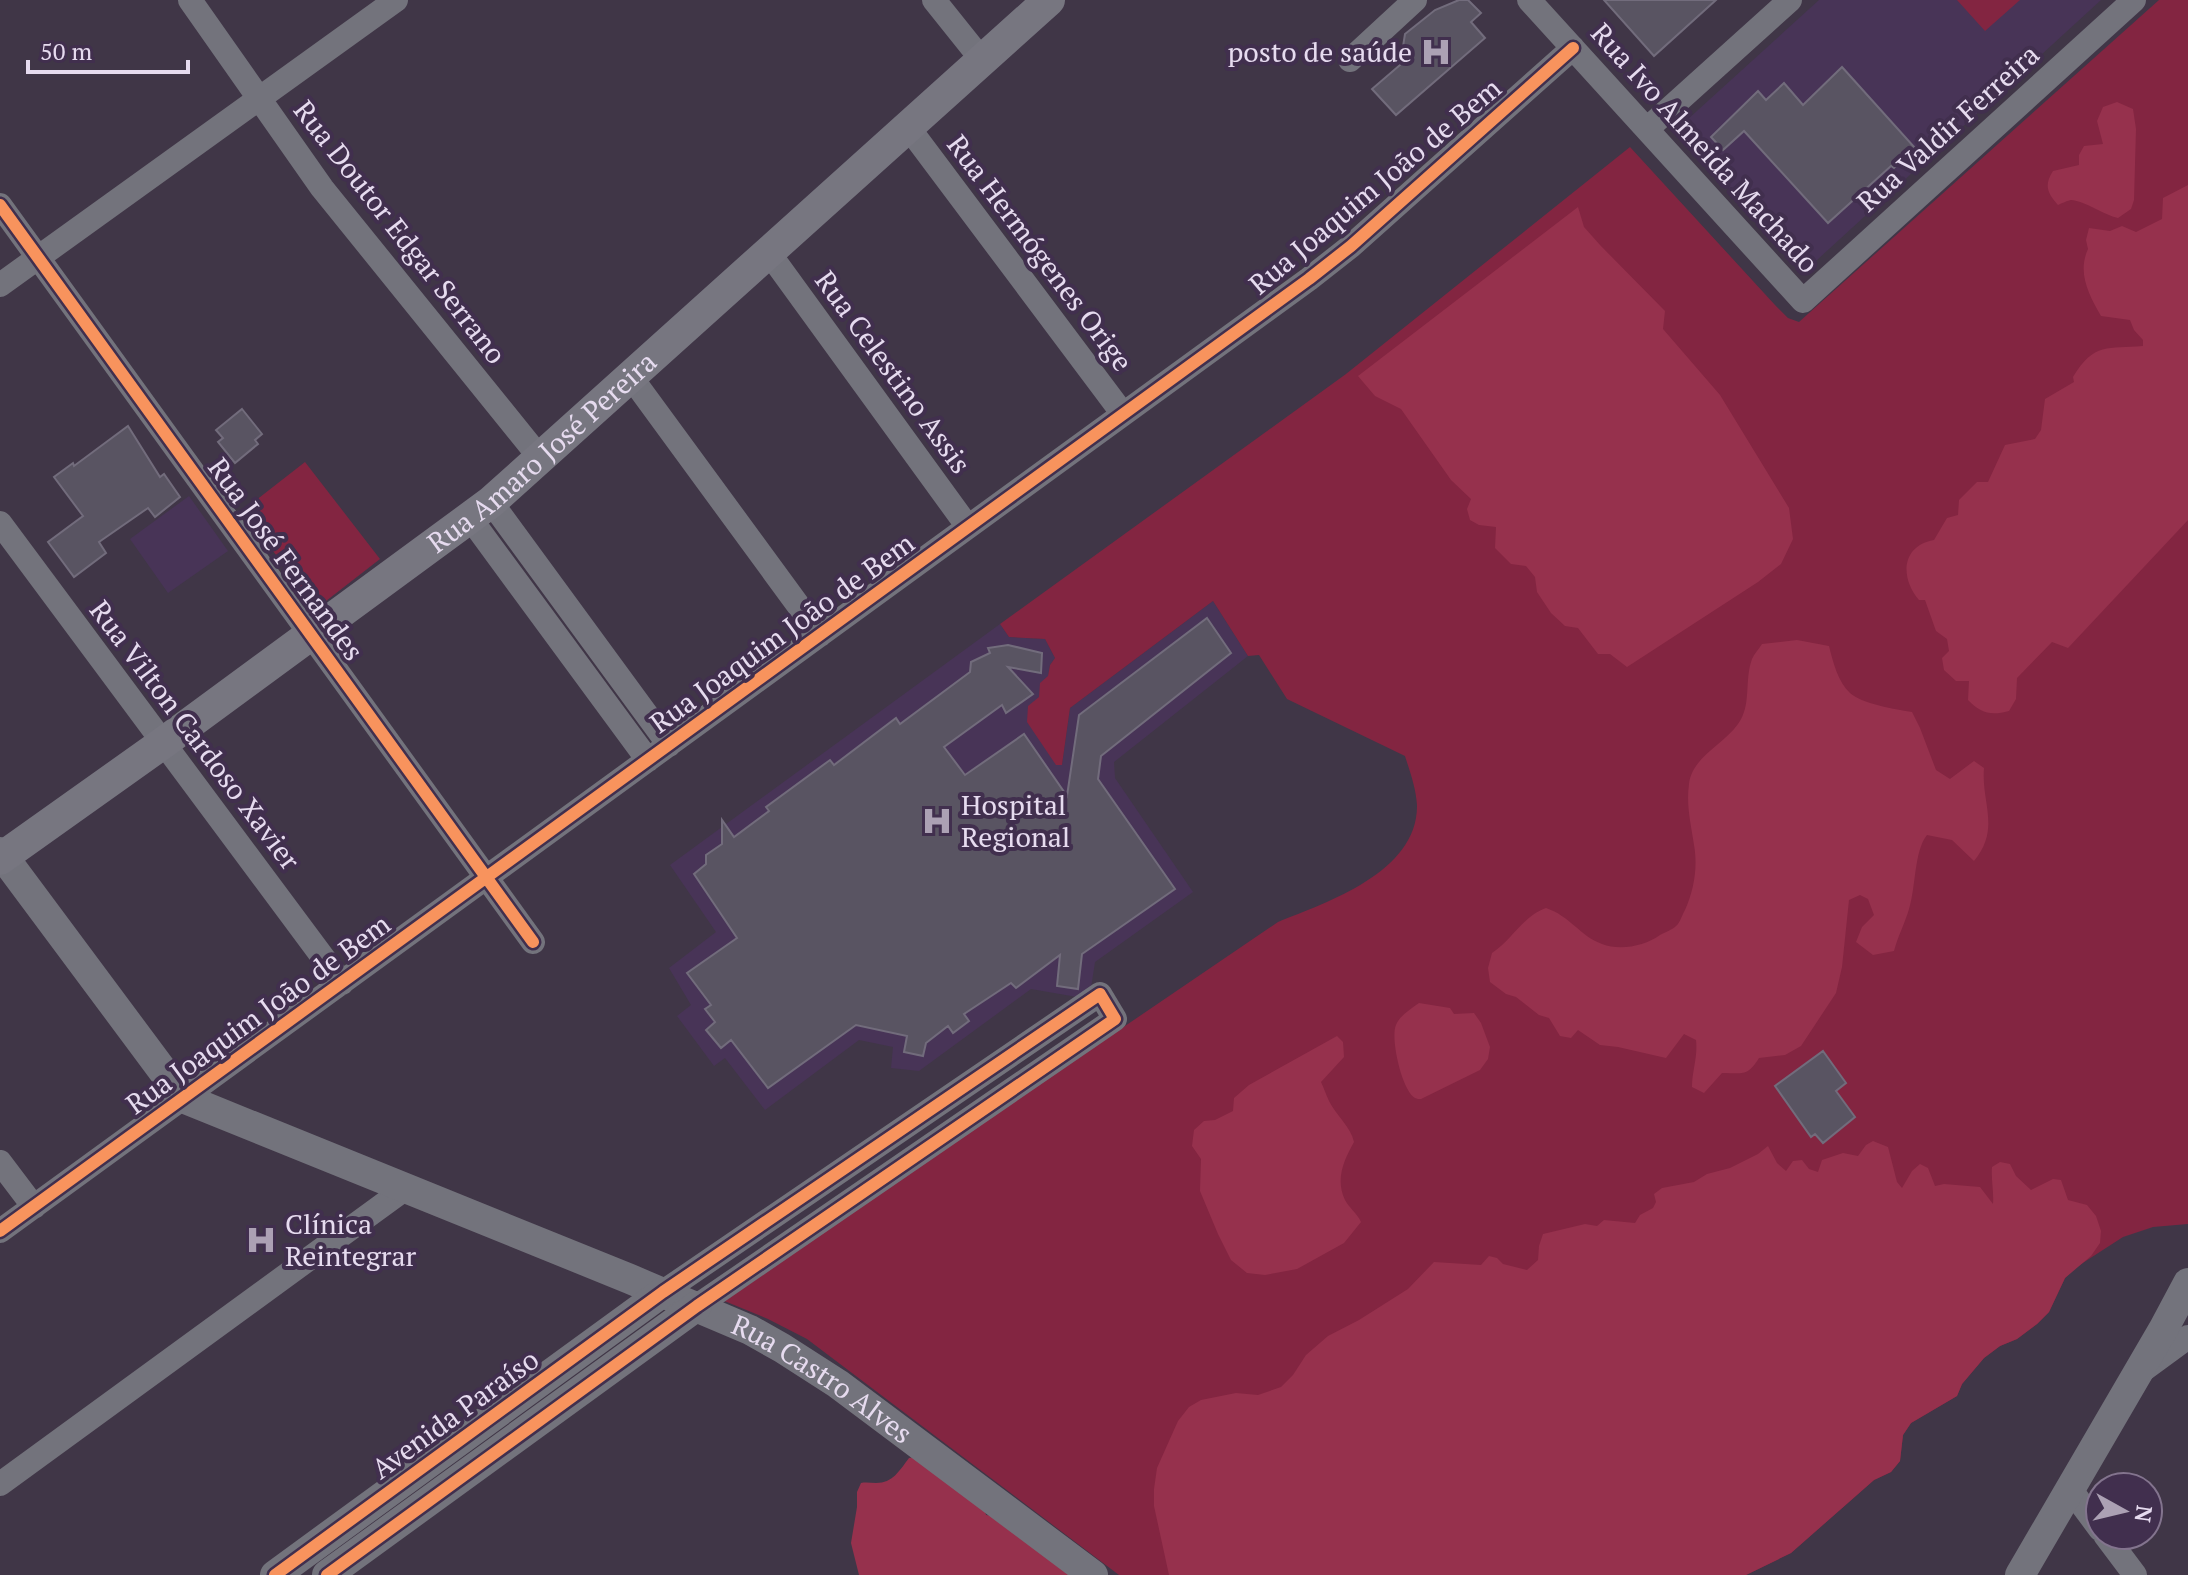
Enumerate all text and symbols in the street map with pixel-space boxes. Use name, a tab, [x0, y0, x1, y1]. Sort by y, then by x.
street label: Rua Ivo Almeida Machado	[1583, 15, 1827, 280]
scale bar	[28, 24, 188, 74]
place label: posto de saúde	[1227, 33, 1412, 70]
text: 50 m	[40, 35, 92, 67]
hospital icon: posto de saúde	[1419, 35, 1453, 69]
street label: Rua Valdir Ferreira	[1849, 36, 2047, 219]
street label: Rua Joaquim João de Bem	[1241, 69, 1508, 302]
street label: Rua Doutor Edgar Serrano	[286, 92, 515, 371]
street label: Rua Hermógenes Orige	[939, 127, 1142, 378]
street label: Rua Celestino Assis	[807, 263, 980, 480]
street label: Rua Amaro José Pereira	[420, 343, 664, 561]
street label: Rua José Fernandes	[200, 450, 373, 668]
street label: Rua Joaquim João de Bem	[642, 524, 921, 741]
street label: Rua Vilton Cardoso Xavier	[82, 593, 309, 877]
place label: Hospital Regional	[961, 786, 1070, 855]
hospital icon: Hospital Regional	[920, 804, 954, 838]
street label: Rua Joaquim João de Bem	[118, 905, 397, 1122]
place label: Clínica Reintegrar	[285, 1205, 417, 1274]
hospital icon: Clínica Reintegrar	[244, 1223, 278, 1257]
street label: Rua Castro Alves	[726, 1305, 920, 1451]
street label: Avenida Paraíso	[364, 1340, 546, 1487]
north arrow	[2084, 1471, 2164, 1551]
text: N	[2129, 1504, 2160, 1524]

